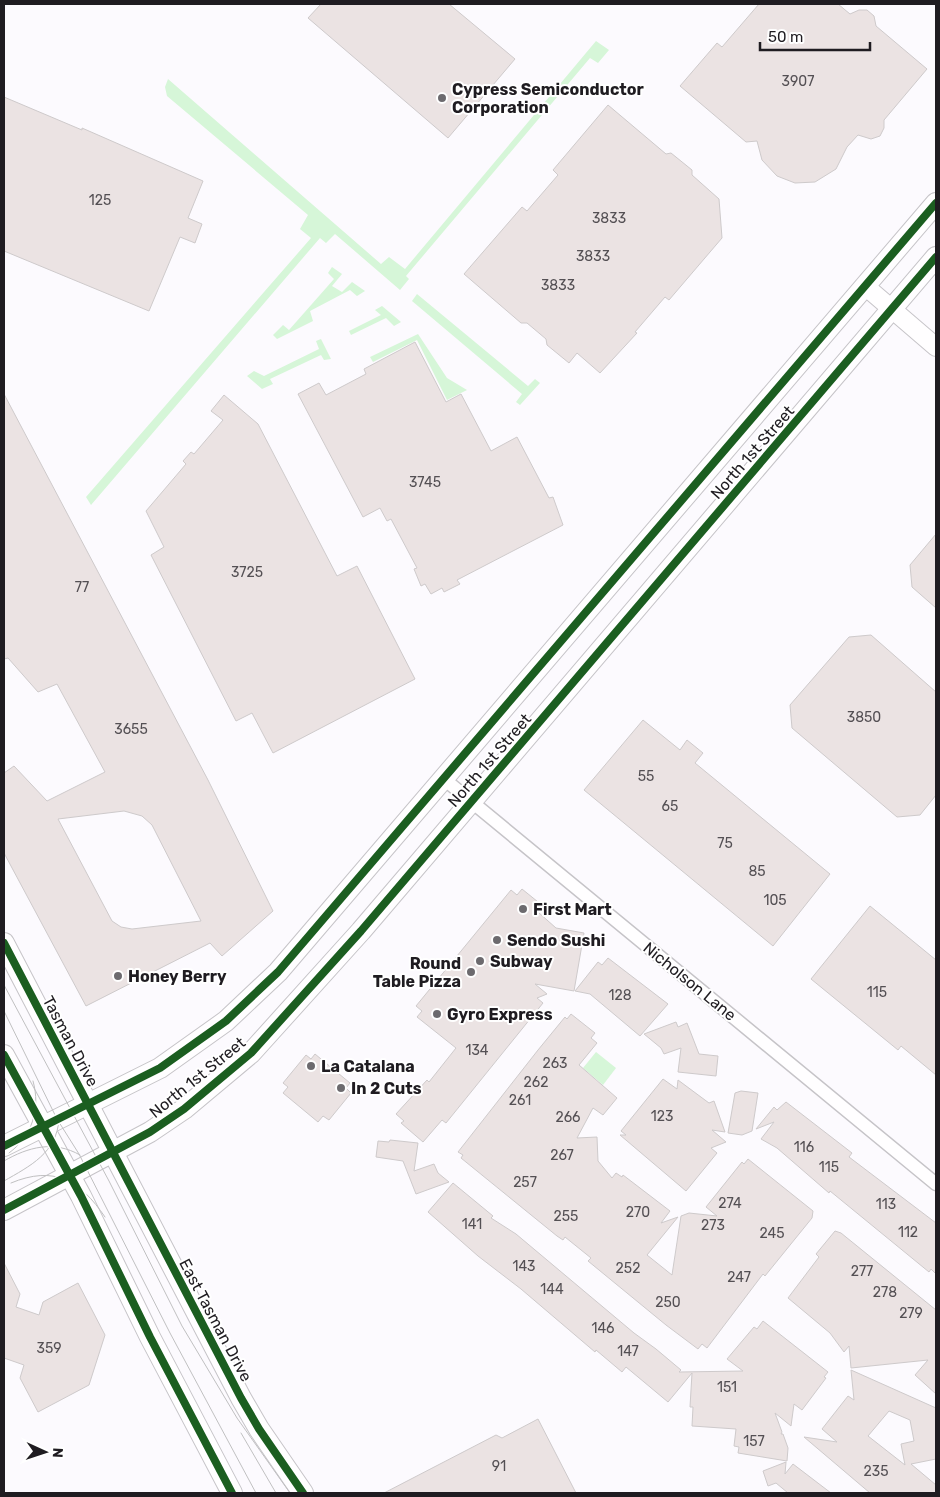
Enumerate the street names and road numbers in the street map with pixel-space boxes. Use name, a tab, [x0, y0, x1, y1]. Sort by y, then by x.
street label: North 1st Street	[707, 402, 798, 503]
street label: North 1st Street	[444, 710, 535, 811]
street label: Nicholson Lane	[639, 938, 740, 1025]
street label: Tasman Drive	[39, 993, 102, 1090]
street label: North 1st Street	[146, 1033, 249, 1122]
street label: East Tasman Drive	[175, 1256, 256, 1385]

